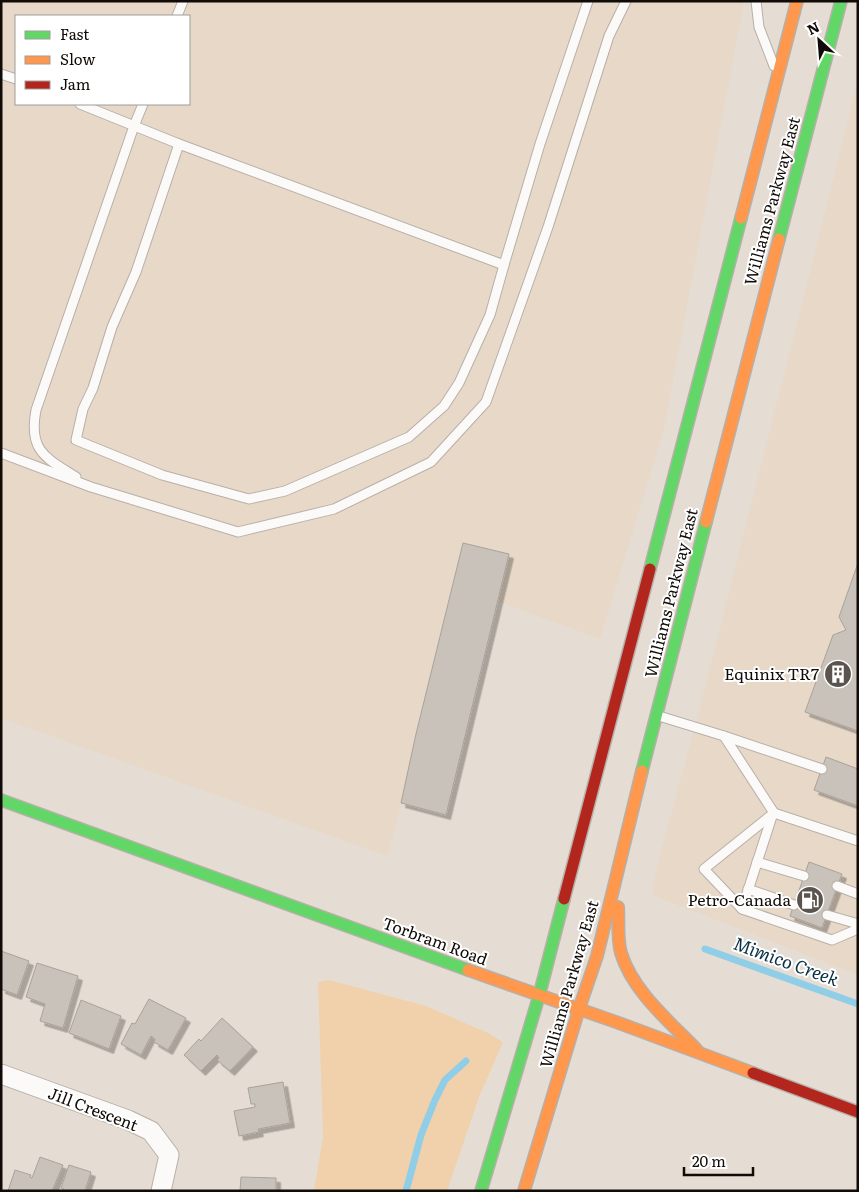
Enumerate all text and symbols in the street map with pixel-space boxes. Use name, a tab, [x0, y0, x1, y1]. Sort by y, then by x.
legend	[15, 15, 190, 105]
north arrow	[794, 15, 844, 65]
text: N	[803, 16, 823, 39]
text: Fast	[60, 22, 89, 45]
text: Slow	[60, 47, 95, 70]
text: Jam	[60, 72, 91, 95]
street label: Williams Parkway East	[737, 113, 805, 288]
street label: Williams Parkway East	[637, 505, 703, 680]
building icon: Equinix TR7	[823, 659, 853, 689]
place label: Equinix TR7	[724, 661, 819, 685]
fuel station icon: Petro-Canada	[795, 885, 825, 915]
place label: Petro-Canada	[688, 887, 791, 911]
street label: Williams Parkway East	[533, 896, 604, 1070]
street label: Torbram Road	[379, 910, 491, 970]
water label: Mimico Creek	[730, 929, 843, 992]
street label: Jill Crescent	[45, 1080, 142, 1136]
scale bar	[684, 1144, 753, 1176]
text: 20 m	[692, 1149, 726, 1172]

